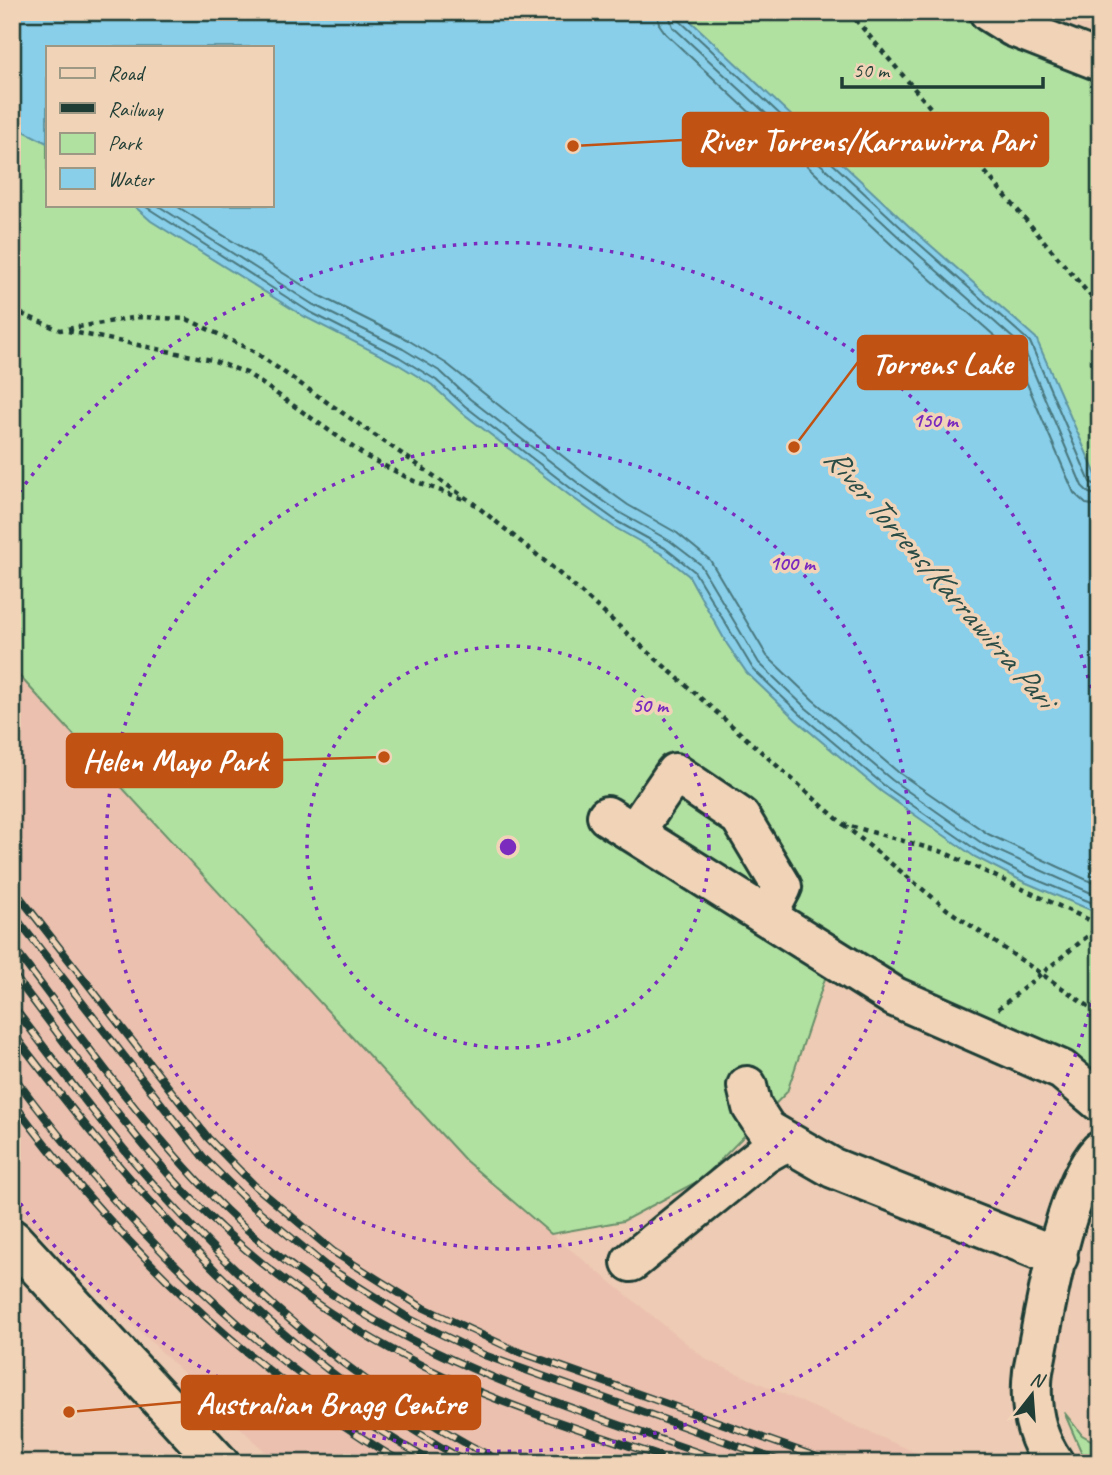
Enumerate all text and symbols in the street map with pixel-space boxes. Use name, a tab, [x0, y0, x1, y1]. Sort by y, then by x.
legend	[46, 46, 273, 206]
scale bar	[842, 46, 1044, 90]
text: 50 m	[853, 57, 891, 83]
text: Road	[108, 60, 147, 86]
text: Railway	[108, 96, 164, 122]
callout: River Torrens/Karrawirra Pari	[683, 113, 1048, 166]
text: River Torrens/Karrawirra Pari	[698, 120, 1039, 161]
text: Park	[108, 130, 143, 156]
text: Water	[108, 166, 155, 192]
callout: Torrens Lake	[858, 336, 1027, 389]
text: Torrens Lake	[872, 343, 1016, 384]
text: 150 m	[912, 407, 960, 433]
water label: River Torrens/Karrawirra Pari	[815, 439, 1069, 722]
text: 100 m	[769, 550, 817, 576]
text: 50 m	[632, 692, 670, 718]
callout: Helen Mayo Park	[67, 734, 282, 787]
text: Helen Mayo Park	[82, 740, 271, 781]
centre of rings	[496, 835, 520, 859]
north arrow	[996, 1360, 1066, 1430]
text: N	[1028, 1367, 1049, 1394]
callout: Australian Bragg Centre	[182, 1376, 480, 1429]
text: Australian Bragg Centre	[196, 1383, 469, 1424]

